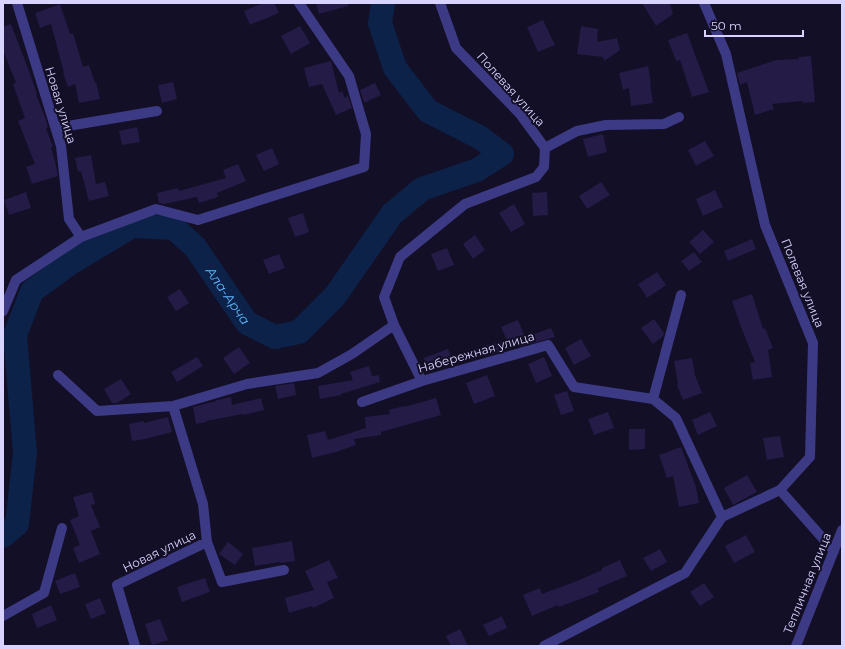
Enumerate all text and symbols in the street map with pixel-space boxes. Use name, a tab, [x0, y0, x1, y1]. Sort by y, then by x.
scale bar	[705, 12, 803, 38]
text: 50 m	[711, 18, 742, 33]
street label: Полевая улица	[474, 49, 548, 129]
street label: Новая улица	[42, 65, 80, 145]
street label: Полевая улица	[778, 236, 828, 330]
water label: Ала-Арча	[202, 262, 254, 328]
street label: Набережная улица	[416, 328, 536, 376]
street label: Новая улица	[120, 527, 198, 575]
street label: Тепличная улица	[780, 530, 834, 636]

